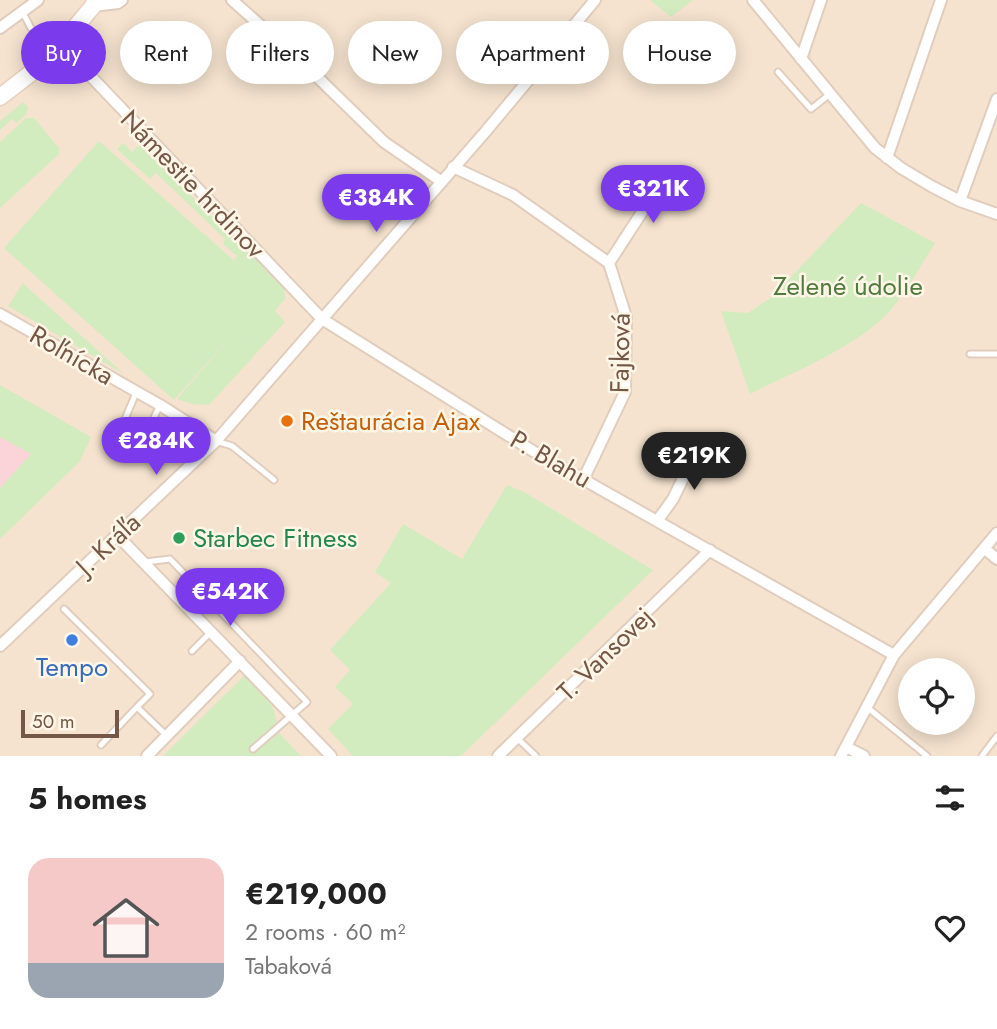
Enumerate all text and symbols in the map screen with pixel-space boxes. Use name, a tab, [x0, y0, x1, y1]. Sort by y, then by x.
chip: Buy	[21, 21, 106, 84]
chip: Rent	[120, 21, 212, 84]
chip: Filters	[226, 21, 334, 84]
chip: New	[348, 21, 442, 84]
chip: Apartment	[456, 21, 609, 84]
chip: House	[623, 21, 736, 84]
street label: Námestie hrdinov	[112, 101, 274, 267]
pin: €321K	[604, 166, 702, 225]
text: €321K	[617, 171, 689, 205]
pin: €384K	[327, 174, 425, 234]
text: €384K	[338, 180, 414, 214]
park label: Zelené údolie	[773, 267, 923, 305]
street label: Fajková	[600, 313, 640, 393]
street label: Roľnícka	[23, 316, 121, 394]
place label: Reštaurácia Ajax	[301, 402, 480, 440]
marker: Reštaurácia Ajax	[279, 413, 295, 429]
pin: €284K	[107, 418, 205, 477]
street label: P. Blahu	[503, 420, 599, 498]
text: €284K	[118, 423, 194, 457]
pin: €219K	[645, 433, 743, 492]
text: €219K	[657, 438, 731, 472]
street label: J. Kráľa	[65, 504, 149, 586]
place label: Starbec Fitness	[193, 519, 357, 557]
marker: Starbec Fitness	[171, 530, 187, 546]
pin: €542K	[181, 568, 279, 628]
text: €542K	[191, 574, 269, 608]
street label: T. Vansovej	[548, 598, 662, 710]
marker: Tempo	[64, 632, 80, 648]
place label: Tempo	[36, 648, 108, 686]
map controls	[898, 658, 975, 735]
button: locate	[898, 658, 975, 735]
scale bar	[21, 707, 119, 739]
text: 50 m	[32, 708, 75, 735]
text: 5 homes	[28, 777, 147, 820]
icon: filters	[931, 779, 969, 817]
text: €219,000	[245, 872, 387, 915]
icon: home	[84, 886, 168, 970]
icon: heart	[931, 909, 969, 947]
text: 2 rooms · 60 m²	[245, 915, 405, 949]
text: Tabaková	[245, 949, 332, 983]

